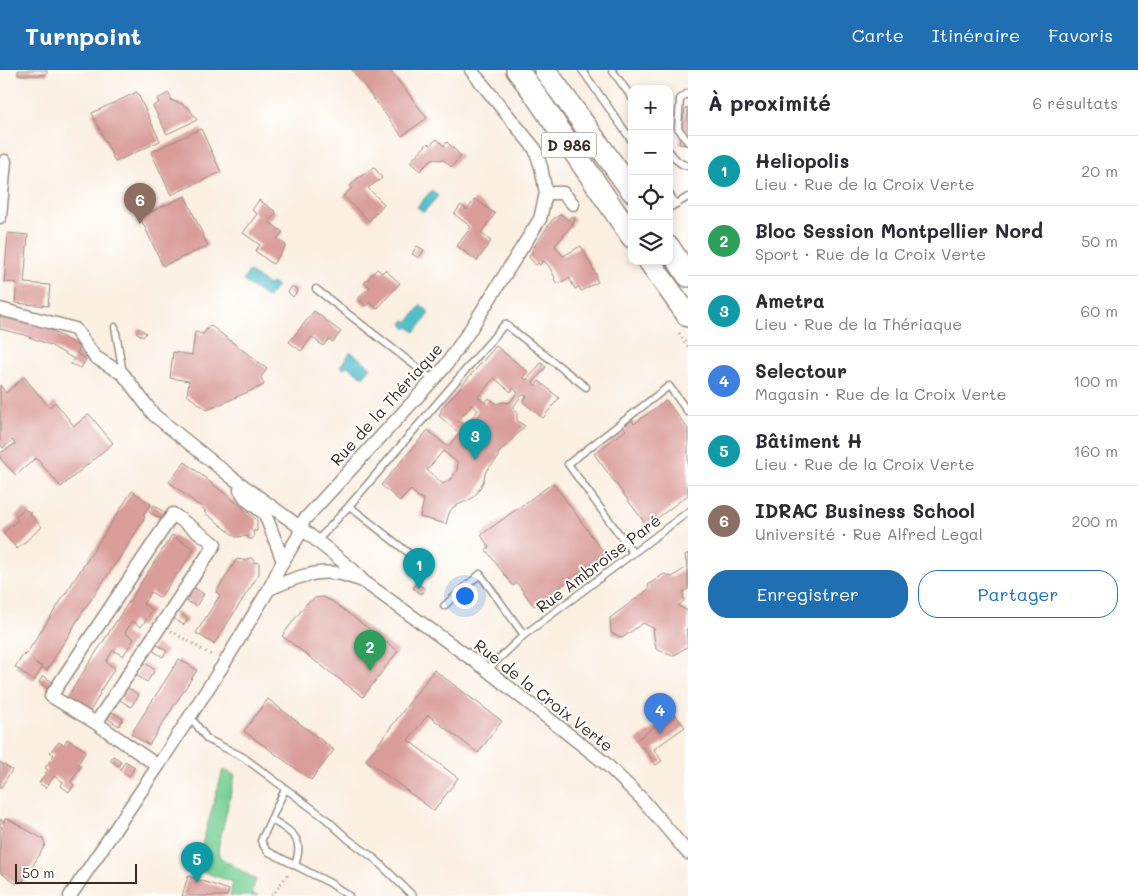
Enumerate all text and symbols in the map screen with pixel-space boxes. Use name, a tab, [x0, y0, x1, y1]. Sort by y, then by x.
text: Turnpoint	[25, 20, 141, 51]
text: Carte	[852, 23, 904, 47]
text: Itinéraire	[932, 23, 1020, 47]
text: Favoris	[1048, 23, 1113, 47]
map controls	[628, 85, 673, 265]
button: +	[628, 85, 673, 130]
text: À proximité	[708, 89, 831, 116]
text: 6 résultats	[1033, 92, 1118, 113]
button: −	[628, 130, 673, 175]
road number: D 986	[542, 132, 596, 158]
text: Heliopolis	[755, 148, 849, 173]
text: 1	[720, 160, 728, 181]
text: 20 m	[1081, 160, 1118, 181]
text: Lieu · Rue de la Croix Verte	[755, 173, 975, 194]
button: locate	[628, 175, 673, 220]
pin: 6	[124, 183, 156, 224]
text: Bloc Session Montpellier Nord	[755, 218, 1043, 243]
button: layers	[628, 220, 673, 265]
text: 2	[720, 230, 728, 251]
text: 50 m	[1081, 230, 1118, 251]
text: Sport · Rue de la Croix Verte	[755, 243, 986, 264]
text: Ametra	[755, 288, 825, 313]
text: 3	[719, 300, 729, 321]
text: 60 m	[1081, 300, 1118, 321]
text: Lieu · Rue de la Thériaque	[755, 313, 962, 334]
street label: Rue de la Thériaque	[325, 338, 447, 470]
text: Selectour	[755, 358, 847, 383]
text: 4	[719, 370, 729, 391]
text: 100 m	[1073, 370, 1118, 391]
text: Magasin · Rue de la Croix Verte	[755, 383, 1006, 404]
pin: 3	[459, 419, 491, 460]
text: Bâtiment H	[755, 428, 862, 453]
text: 5	[719, 440, 729, 461]
text: 160 m	[1073, 440, 1118, 461]
text: Lieu · Rue de la Croix Verte	[755, 453, 975, 474]
text: IDRAC Business School	[755, 498, 975, 523]
street label: Rue Ambroise Paré	[531, 509, 665, 617]
text: 6	[719, 510, 729, 531]
text: 200 m	[1071, 510, 1118, 531]
text: Université · Rue Alfred Legal	[755, 523, 983, 544]
pin: 1	[403, 548, 435, 589]
button: Enregistrer	[708, 570, 908, 618]
button: Partager	[918, 570, 1118, 618]
your location	[452, 583, 478, 609]
pin: 2	[354, 630, 386, 671]
street label: Rue de la Croix Verte	[470, 634, 618, 756]
pin: 4	[644, 693, 676, 734]
pin: 5	[181, 842, 213, 883]
scale bar	[15, 861, 138, 884]
text: 50 m	[22, 863, 54, 882]

